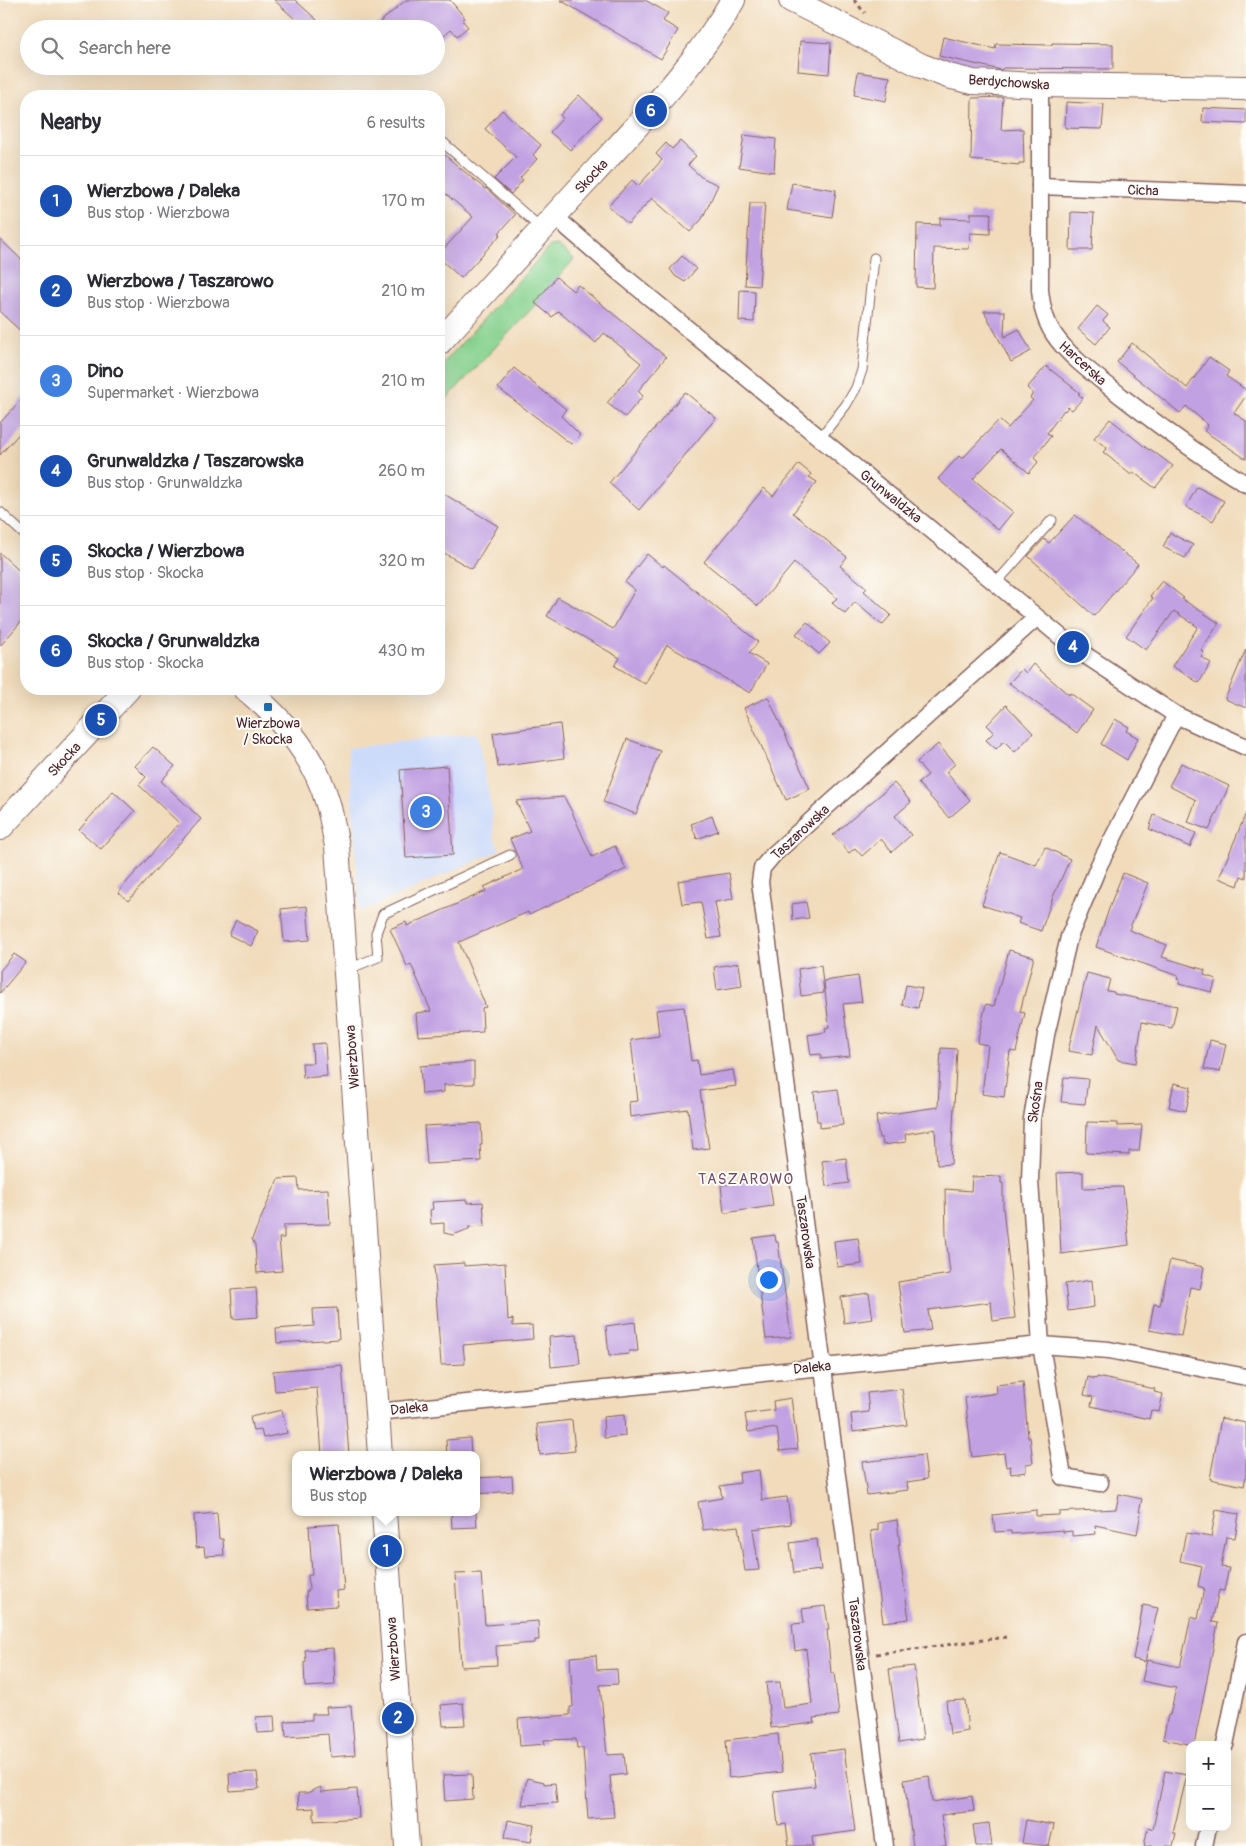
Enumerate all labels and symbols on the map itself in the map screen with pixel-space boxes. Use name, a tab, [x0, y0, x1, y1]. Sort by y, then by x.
street label: Berdychowska	[968, 71, 1050, 94]
pin: 6	[635, 92, 667, 130]
street label: Skocka	[571, 156, 612, 197]
street label: Cicha	[1127, 181, 1159, 200]
street label: Harcerska	[1055, 338, 1110, 389]
street label: Grunwaldzka	[856, 466, 925, 527]
pin: 4	[1057, 628, 1089, 666]
pin: 5	[85, 701, 117, 739]
marker: Wierzbowa / Skocka	[262, 701, 274, 713]
place label: Wierzbowa / Skocka	[236, 715, 300, 748]
street label: Skocka	[44, 739, 85, 780]
pin: 3	[410, 793, 442, 831]
street label: Taszarowska	[768, 801, 833, 864]
street label: Wierzbowa	[342, 1025, 363, 1089]
street label: Skośna	[1024, 1080, 1047, 1124]
district label: TASZAROWO	[698, 1170, 794, 1189]
street label: Taszarowska	[792, 1194, 819, 1270]
your location	[756, 1267, 782, 1293]
street label: Daleka	[792, 1357, 832, 1378]
street label: Daleka	[389, 1398, 429, 1419]
pin: 1	[370, 1532, 402, 1570]
street label: Taszarowska	[845, 1596, 870, 1672]
street label: Wierzbowa	[383, 1617, 404, 1681]
pin: 2	[382, 1699, 414, 1737]

